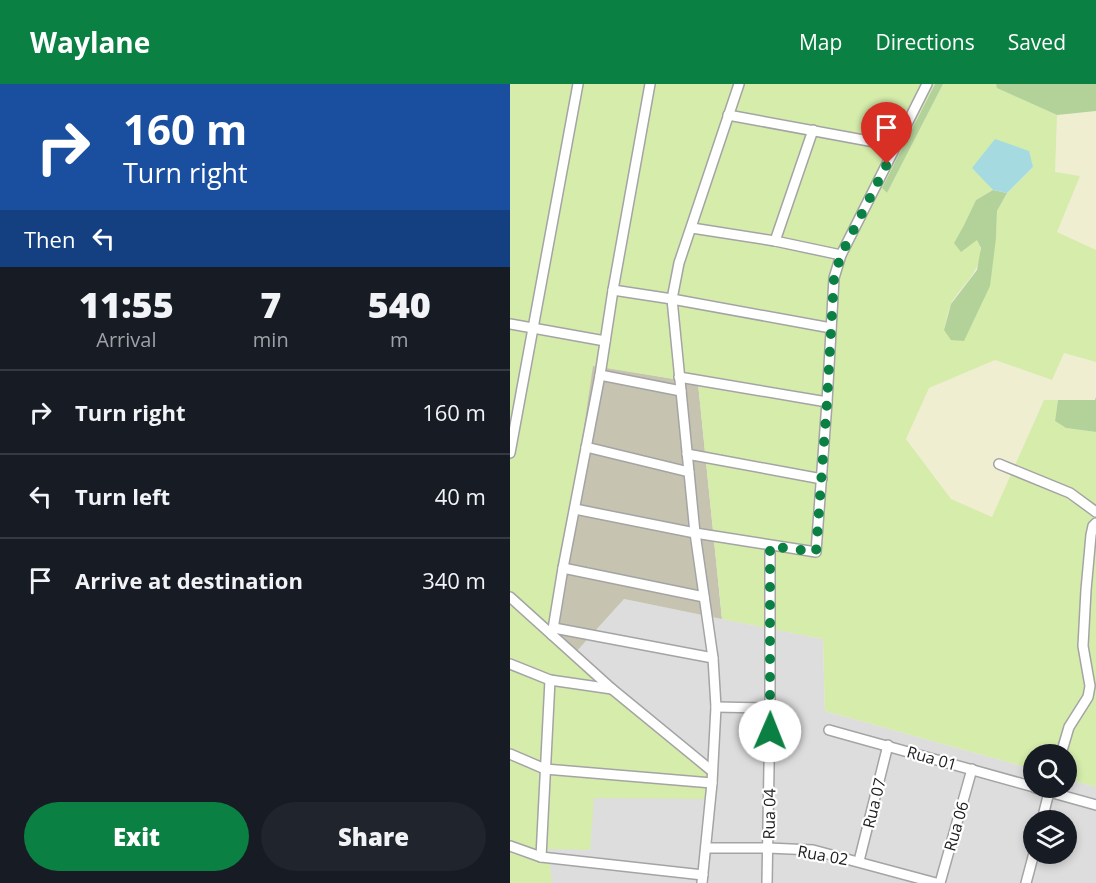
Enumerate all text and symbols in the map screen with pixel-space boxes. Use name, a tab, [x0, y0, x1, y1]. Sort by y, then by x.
text: Waylane	[30, 23, 150, 61]
text: Map	[799, 28, 842, 56]
text: Directions	[875, 28, 975, 56]
text: Saved	[1008, 28, 1066, 56]
text: 160 m	[123, 100, 247, 157]
pin	[861, 102, 912, 164]
icon: right	[24, 108, 102, 186]
icon: arrive	[870, 111, 903, 144]
text: Turn right	[123, 154, 248, 191]
icon: left	[87, 222, 120, 255]
text: Then	[24, 224, 75, 254]
text: 11:55	[79, 280, 174, 329]
text: 7	[260, 280, 281, 329]
text: 540	[368, 280, 431, 329]
text: Arrival	[96, 326, 157, 353]
text: min	[253, 326, 289, 353]
text: m	[390, 326, 409, 353]
icon: right	[24, 396, 57, 429]
text: Turn right	[75, 397, 186, 427]
text: 160 m	[422, 397, 486, 427]
icon: left	[24, 480, 57, 513]
text: Turn left	[75, 481, 170, 511]
text: 40 m	[435, 481, 486, 511]
icon: arrive	[24, 564, 57, 597]
text: Arrive at destination	[75, 565, 303, 595]
text: 340 m	[422, 565, 486, 595]
position arrow	[738, 699, 802, 763]
street label: Rua 01	[904, 740, 960, 776]
map controls	[1023, 744, 1077, 864]
button: search	[1023, 744, 1077, 798]
street label: Rua 07	[857, 776, 891, 830]
street label: Rua 04	[758, 788, 780, 840]
street label: Rua 06	[938, 798, 974, 854]
button: Exit	[24, 802, 249, 871]
button: Share	[261, 802, 486, 871]
button: layers	[1023, 810, 1077, 864]
street label: Rua 02	[796, 840, 850, 870]

